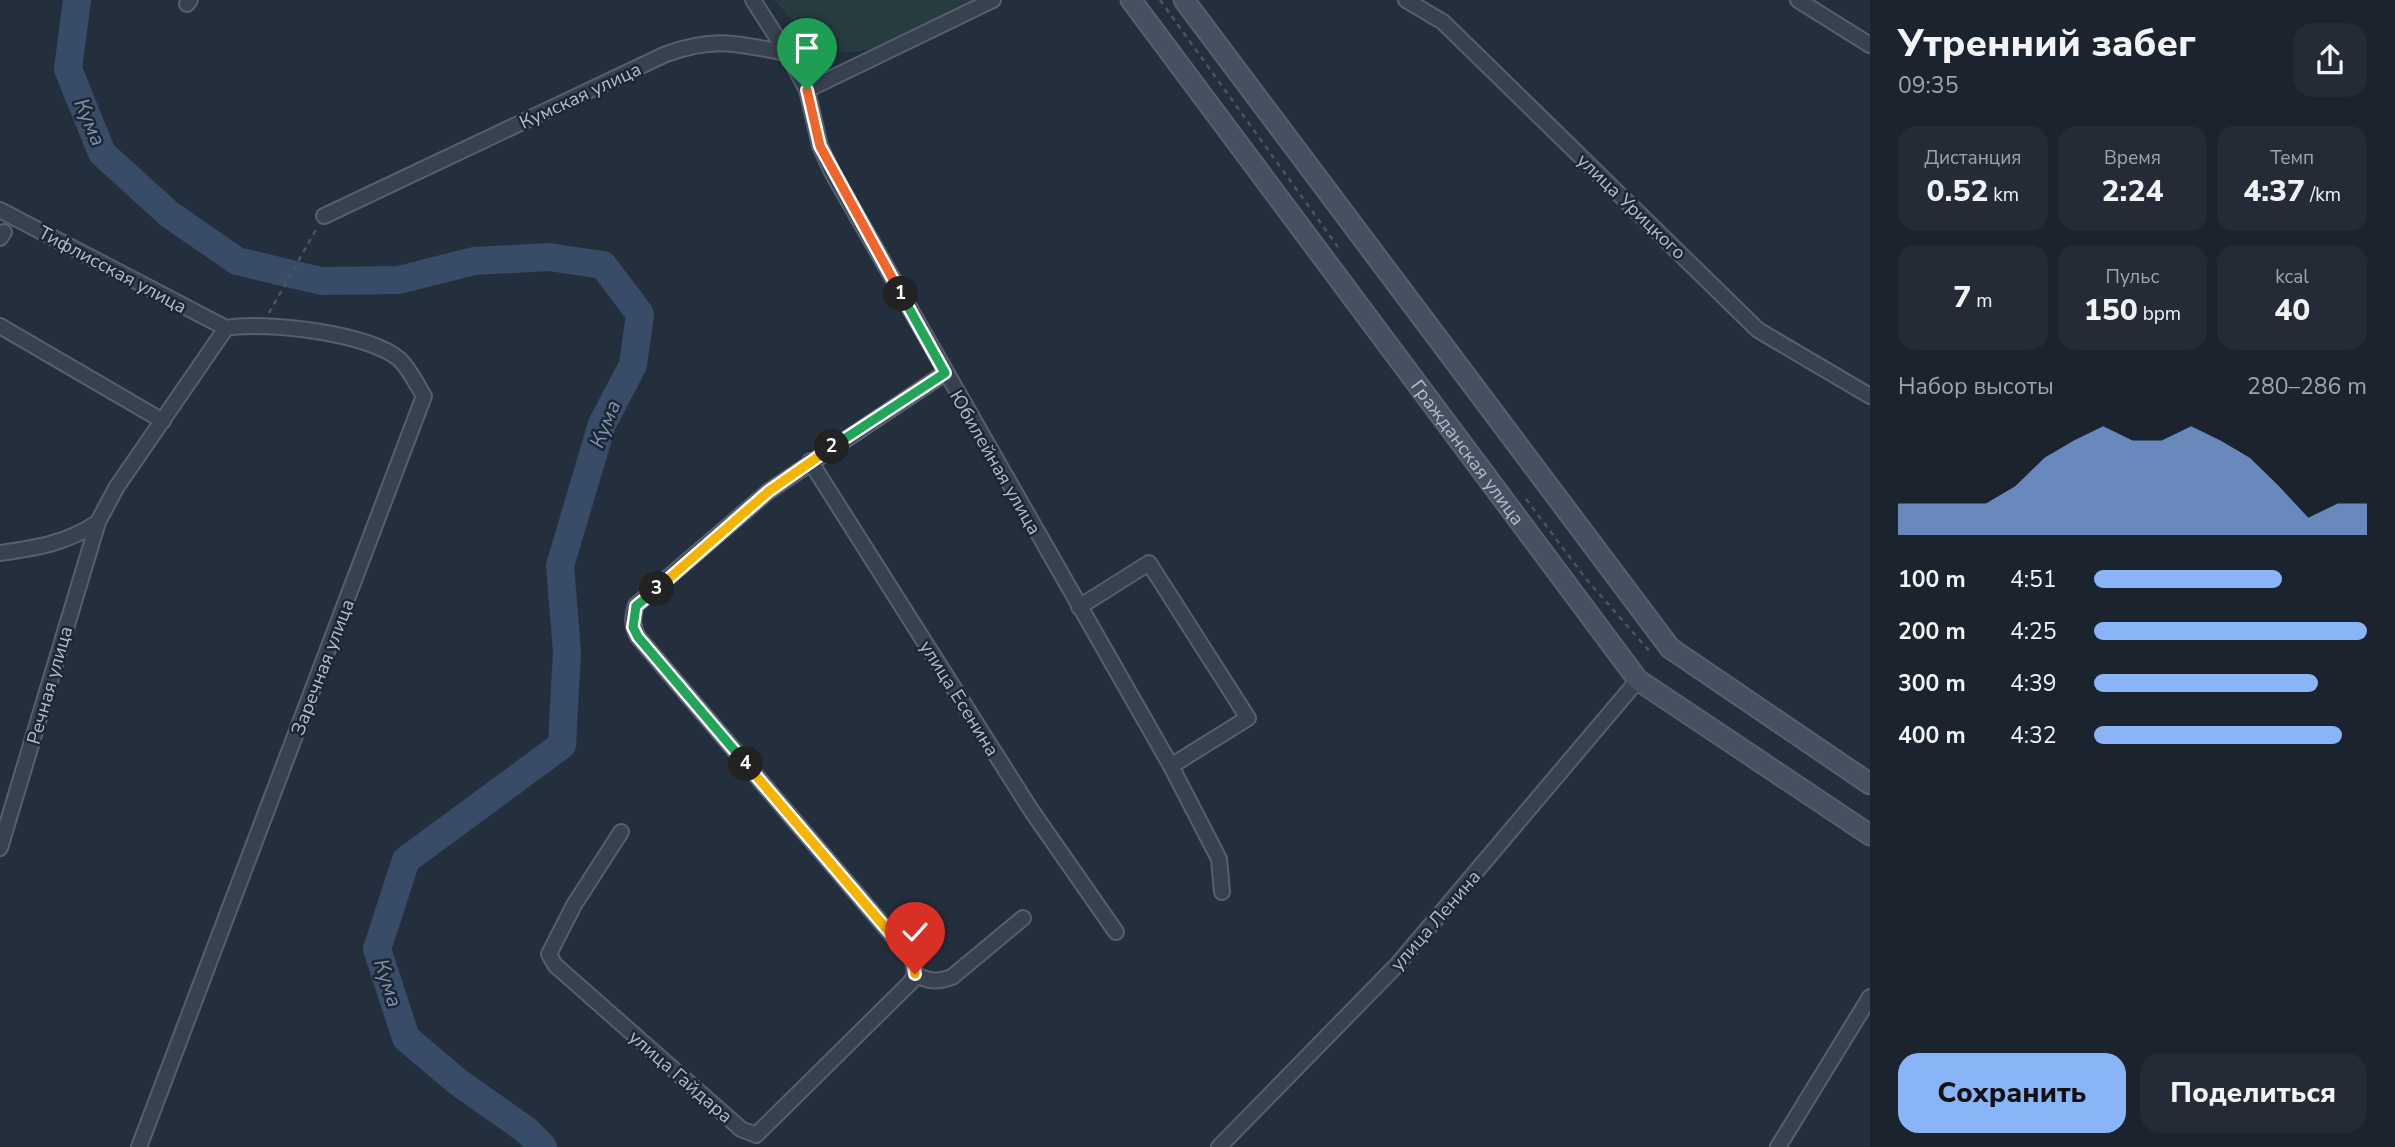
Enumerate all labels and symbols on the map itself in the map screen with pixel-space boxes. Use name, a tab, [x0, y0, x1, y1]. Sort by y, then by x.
pin	[777, 18, 837, 90]
street label: Кумская улица	[515, 56, 646, 135]
water label: Кума	[68, 94, 112, 150]
street label: улица Урицкого	[1571, 148, 1692, 266]
street label: Тифлисская улица	[34, 220, 191, 320]
pin: 1	[884, 276, 918, 312]
street label: Гражданская улица	[1405, 375, 1530, 531]
street label: Юбилейная улица	[943, 385, 1047, 540]
water label: Кума	[583, 396, 627, 452]
pin: 2	[814, 430, 850, 464]
pin: 3	[640, 572, 674, 606]
street label: Заречная улица	[285, 595, 361, 739]
street label: Речная улица	[21, 623, 79, 748]
street label: улица Есенина	[913, 636, 1005, 761]
pin: 4	[728, 746, 764, 782]
street label: улица Ленина	[1385, 865, 1487, 977]
pin	[885, 902, 945, 974]
water label: Кума	[367, 955, 409, 1011]
street label: улица Гайдара	[623, 1024, 738, 1129]

